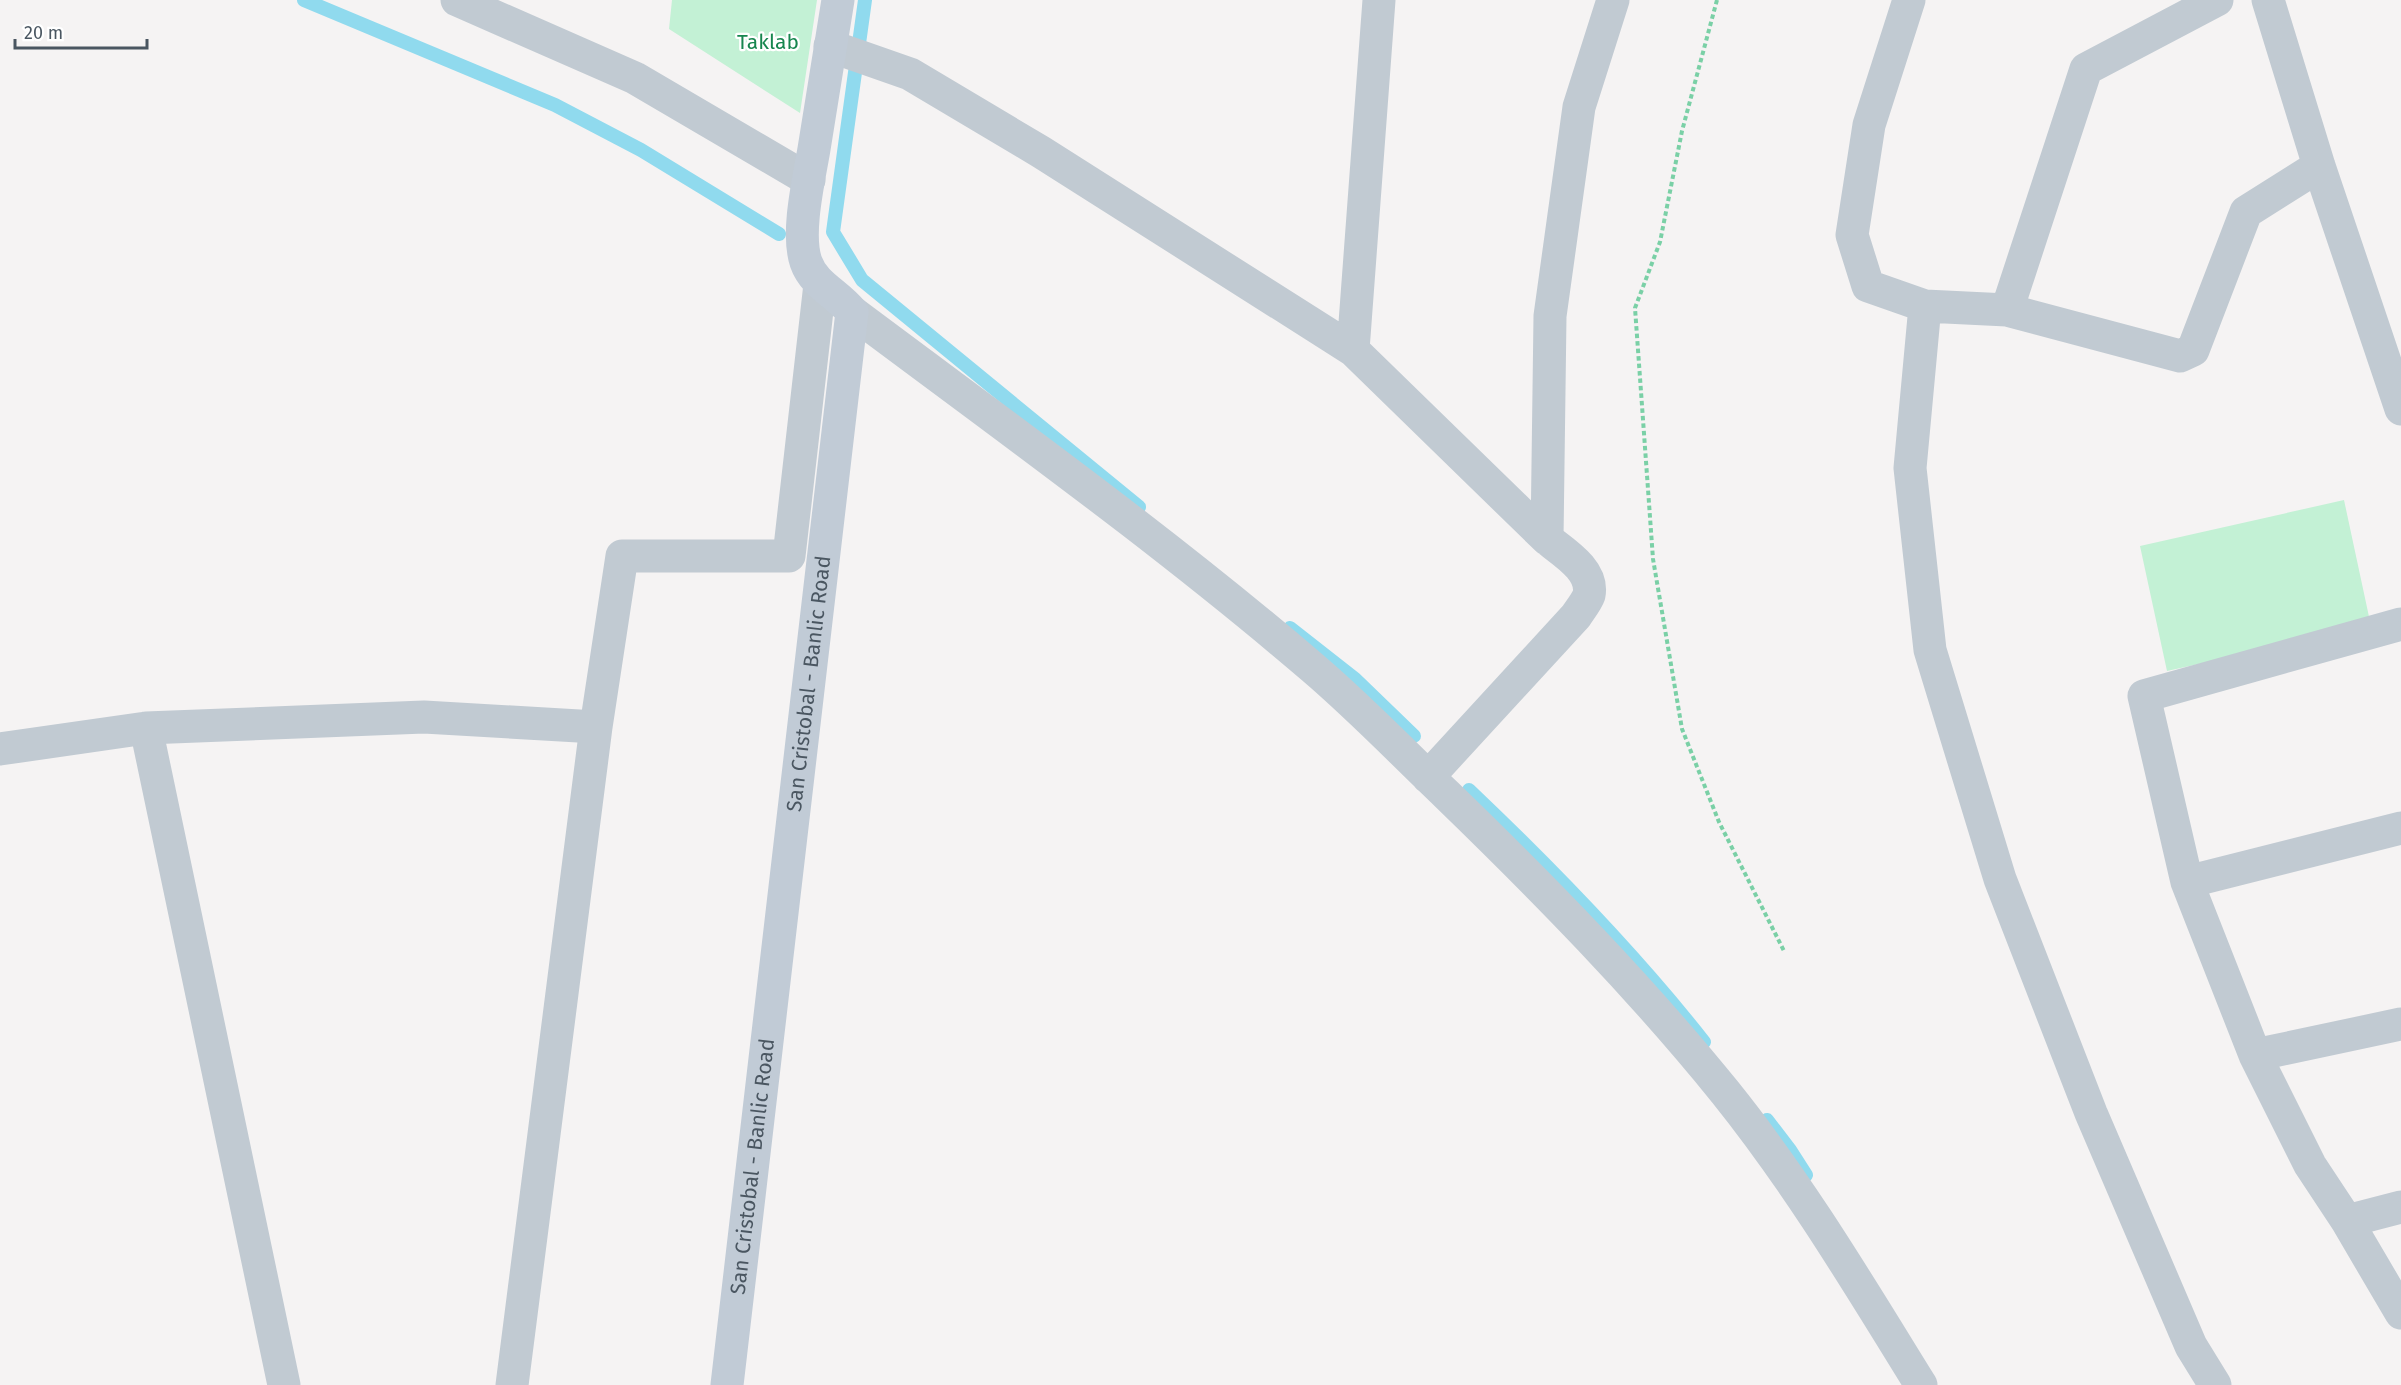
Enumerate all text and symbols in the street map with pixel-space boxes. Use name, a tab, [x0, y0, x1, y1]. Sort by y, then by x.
scale bar	[15, 12, 147, 50]
text: 20 m	[24, 22, 63, 44]
park label: Taklab	[737, 29, 799, 55]
street label: San Cristobal - Banlic Road	[781, 554, 837, 813]
street label: San Cristobal - Banlic Road	[725, 1037, 780, 1296]

